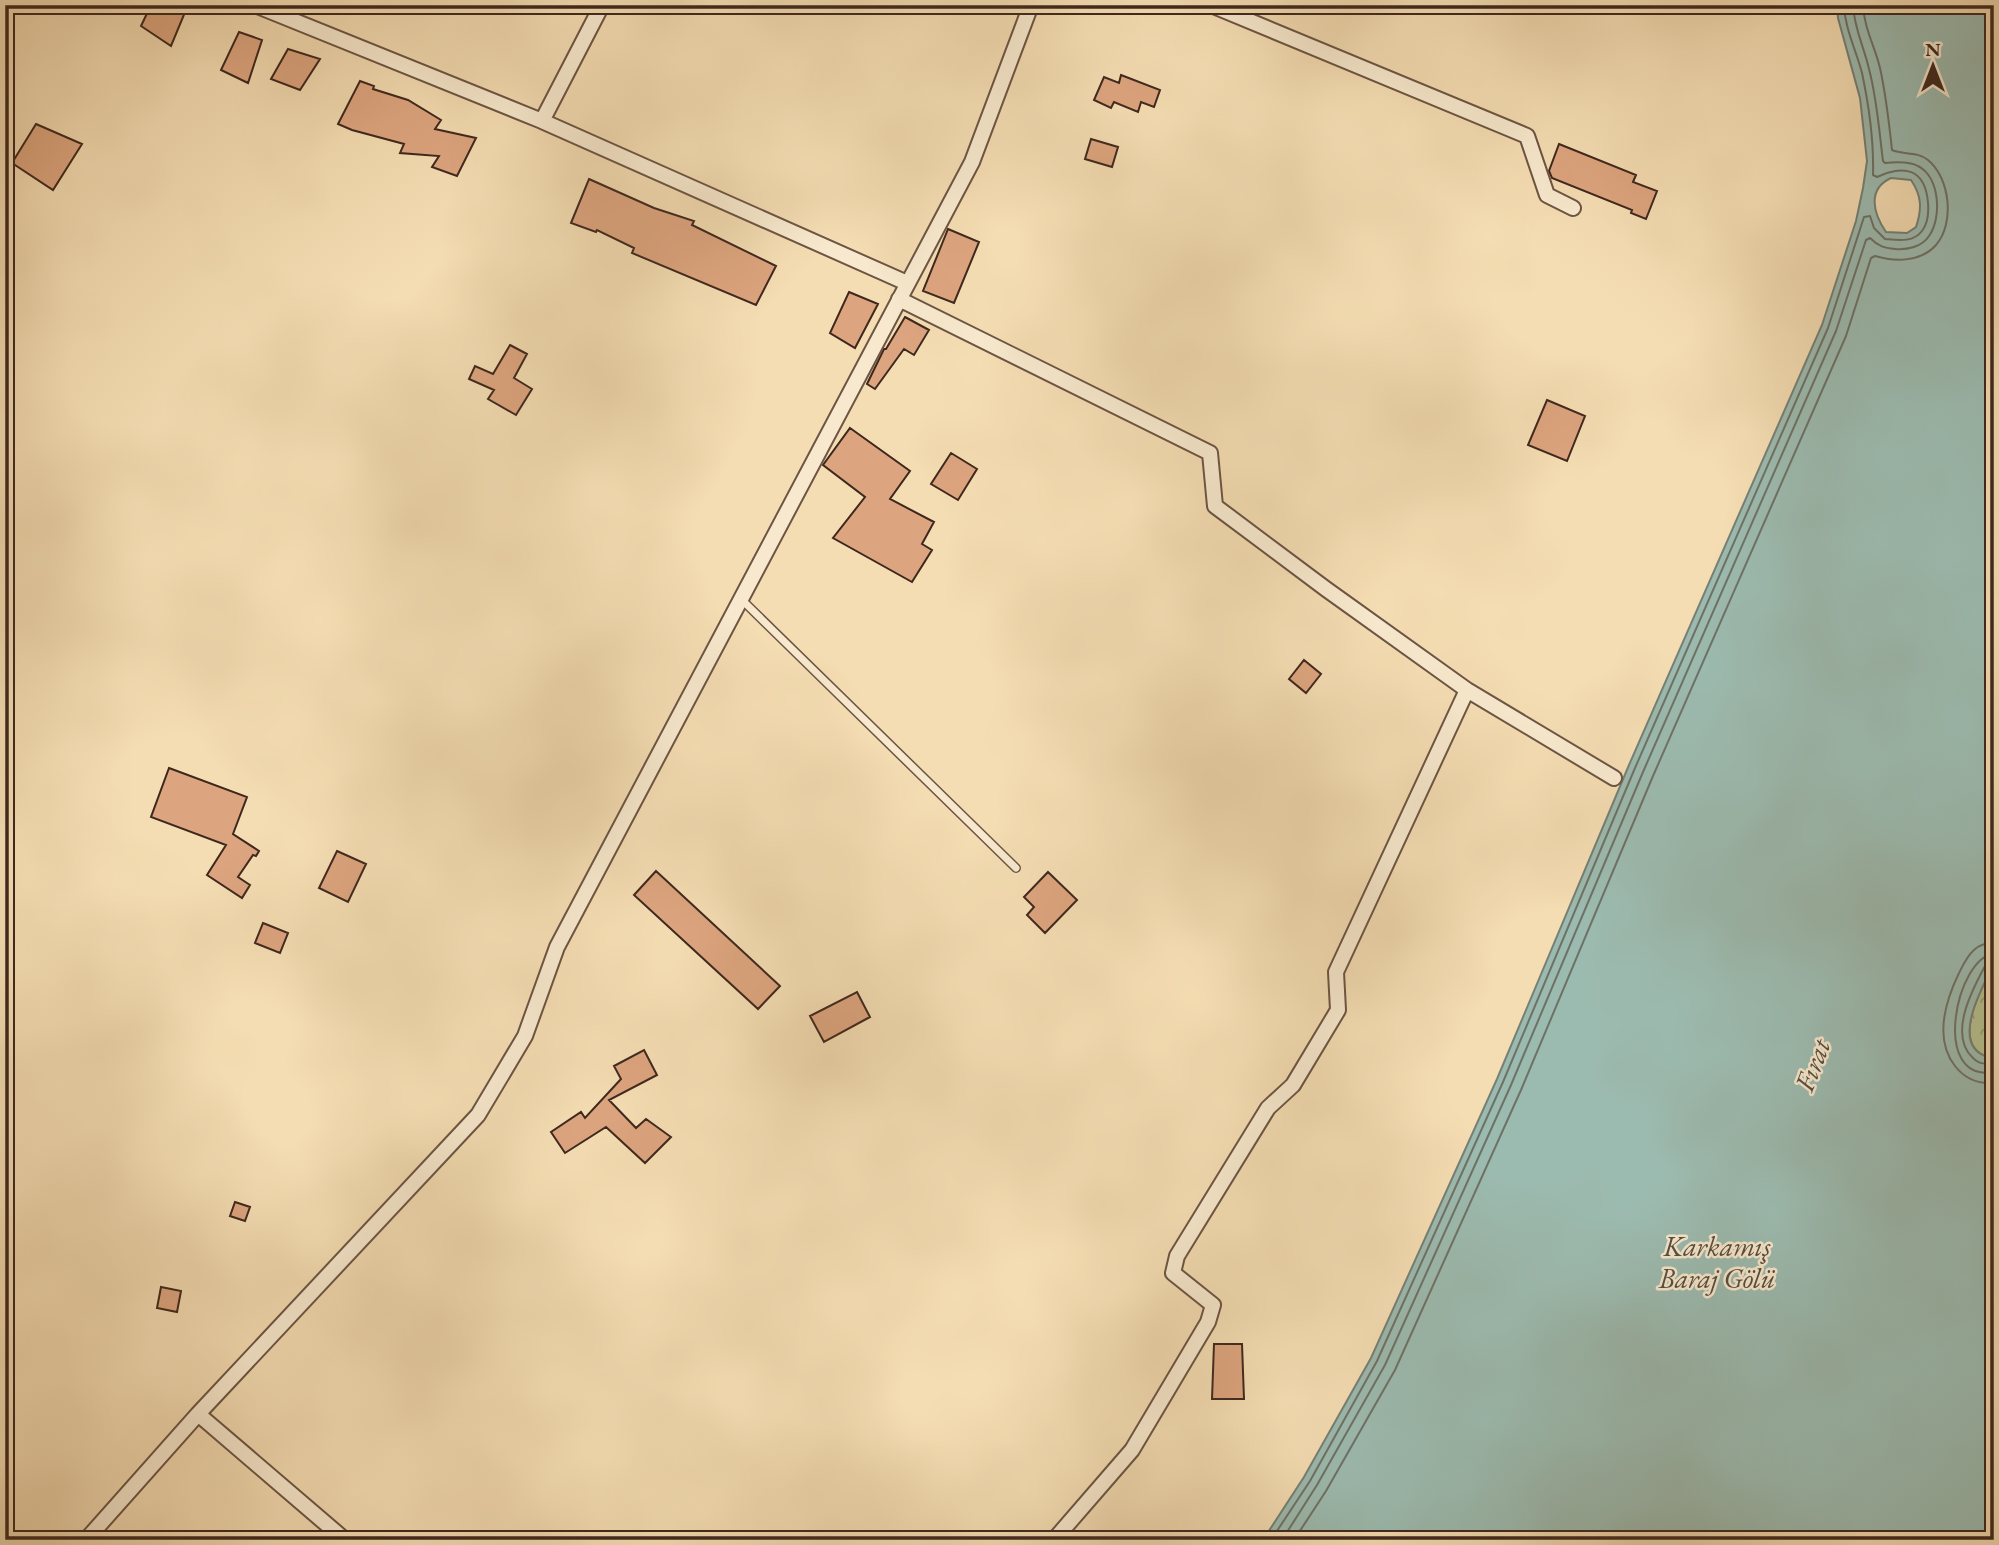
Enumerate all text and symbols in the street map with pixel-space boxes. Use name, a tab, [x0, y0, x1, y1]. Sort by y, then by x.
north arrow	[1898, 32, 1968, 102]
text: N	[1925, 37, 1941, 62]
water label: Fırat	[1785, 1032, 1839, 1097]
water label: Karkamış Baraj Gölü	[1658, 1228, 1775, 1296]

